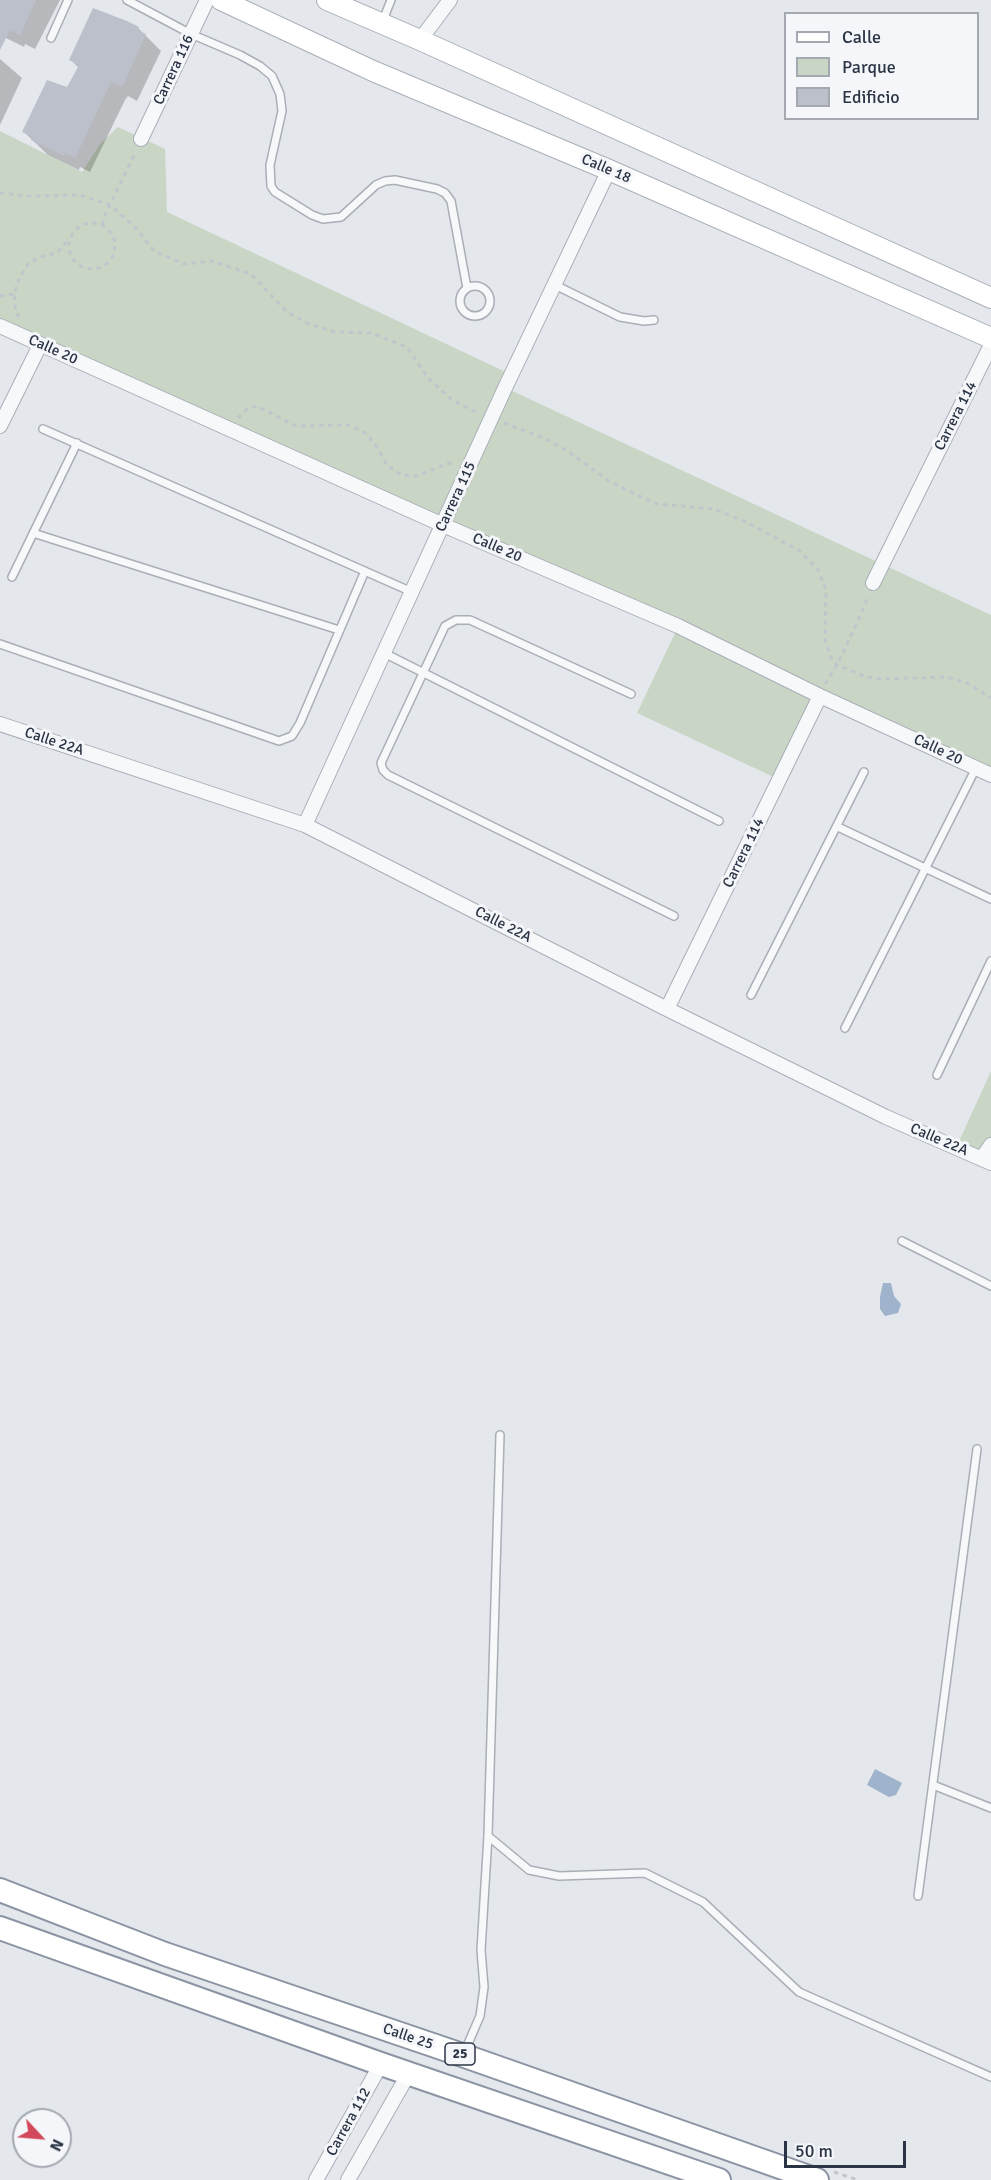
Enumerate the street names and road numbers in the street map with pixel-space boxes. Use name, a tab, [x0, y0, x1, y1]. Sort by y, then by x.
street label: Carrera 116	[150, 32, 198, 108]
street label: Calle 18	[579, 151, 633, 187]
street label: Calle 20	[26, 331, 80, 369]
street label: Carrera 114	[931, 378, 981, 454]
street label: Carrera 115	[432, 459, 480, 535]
street label: Calle 20	[470, 530, 524, 566]
street label: Calle 22A	[22, 724, 86, 760]
street label: Calle 20	[911, 731, 965, 769]
street label: Carrera 114	[719, 815, 769, 891]
street label: Calle 22A	[472, 903, 534, 947]
street label: Calle 22A	[907, 1120, 971, 1160]
street label: Calle 25	[380, 2020, 436, 2054]
road number: 25	[445, 2043, 475, 2065]
street label: Carrera 112	[323, 2085, 375, 2159]

